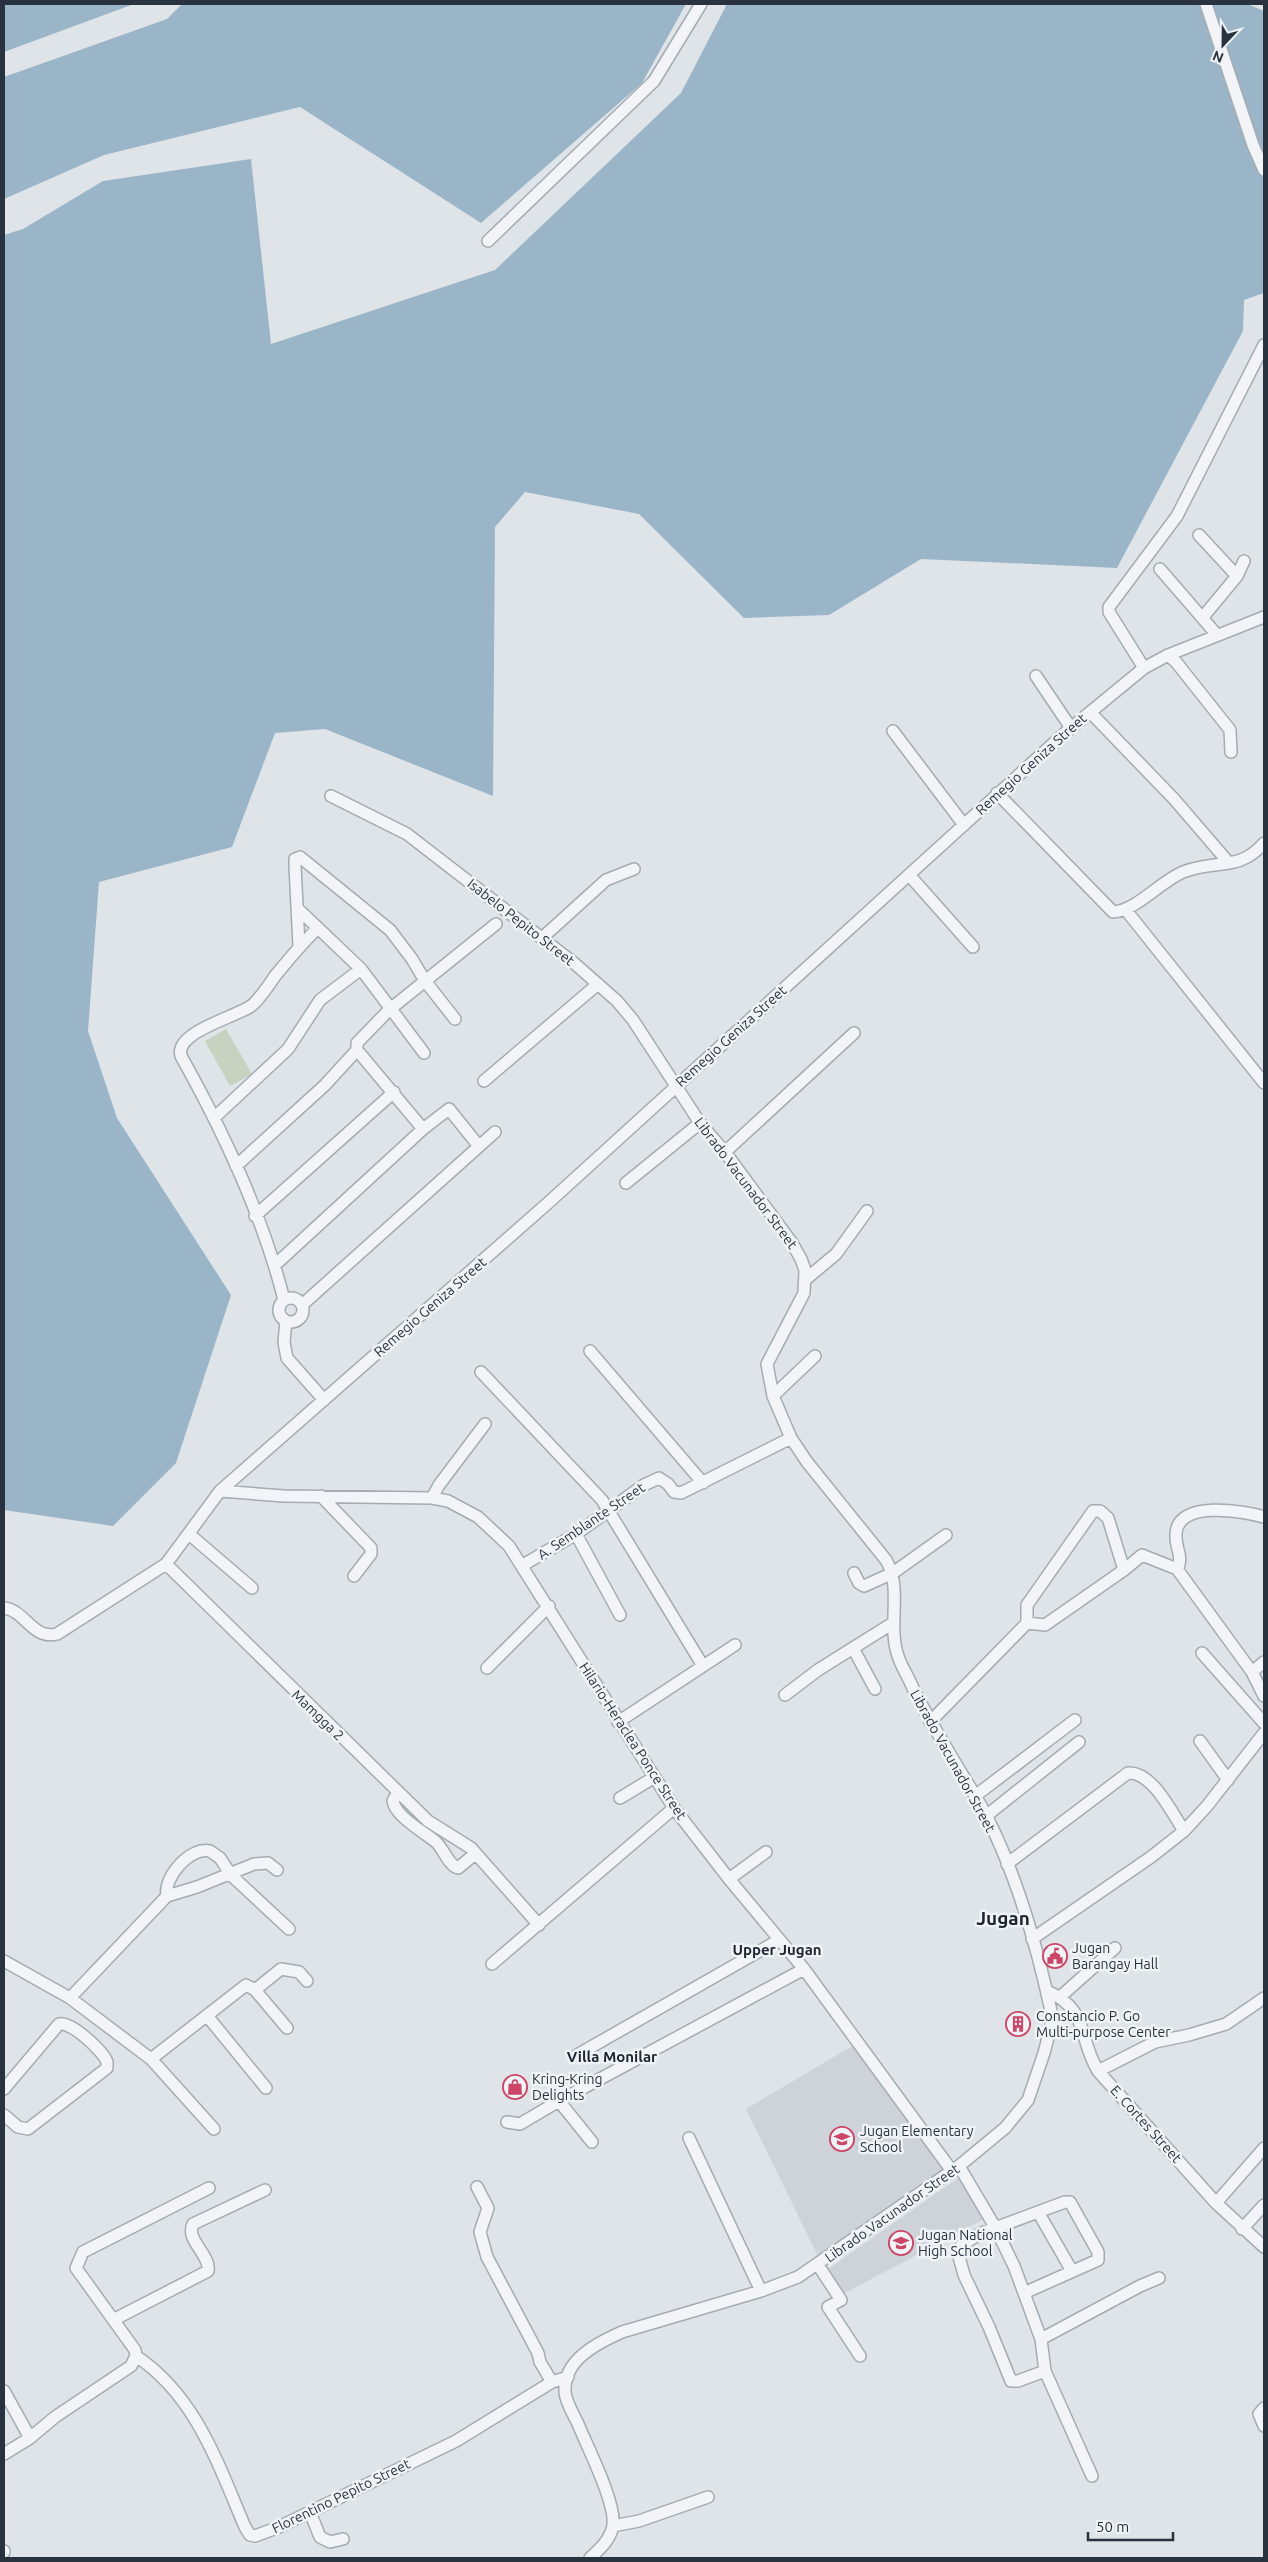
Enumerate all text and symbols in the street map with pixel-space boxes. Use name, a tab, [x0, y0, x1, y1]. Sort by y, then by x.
north arrow	[1198, 20, 1248, 70]
text: N	[1210, 48, 1226, 66]
street label: Remegio Geniza Street	[972, 710, 1090, 818]
street label: Isabelo Pepito Street	[464, 875, 578, 969]
street label: Remegio Geniza Street	[672, 982, 790, 1090]
street label: Librado Vacunador Street	[691, 1114, 801, 1252]
street label: Remegio Geniza Street	[371, 1254, 490, 1360]
street label: A. Semblante Street	[534, 1479, 648, 1563]
street label: Hilario-Heraclea Ponce Street	[576, 1659, 690, 1823]
street label: Mamgga 2	[289, 1686, 347, 1744]
street label: Librado Vacunador Street	[907, 1687, 999, 1835]
district label: Jugan	[976, 1907, 1030, 1929]
place label: Jugan Barangay Hall	[1072, 1940, 1158, 1972]
district label: Upper Jugan	[732, 1941, 822, 1958]
public building icon: Jugan Barangay Hall	[1042, 1943, 1068, 1969]
place label: Constancio P. Go Multi-purpose Center	[1036, 2008, 1171, 2040]
building icon: Constancio P. Go Multi-purpose Center	[1005, 2011, 1031, 2037]
district label: Villa Monilar	[567, 2048, 658, 2065]
place label: Kring-Kring Delights	[532, 2071, 603, 2103]
shop icon: Kring-Kring Delights	[502, 2074, 528, 2100]
street label: E. Cortes Street	[1107, 2082, 1185, 2166]
place label: Jugan Elementary School	[860, 2123, 974, 2155]
school or university icon: Jugan Elementary School	[829, 2126, 855, 2152]
street label: Librado Vacunador Street	[822, 2160, 963, 2266]
place label: Jugan National High School	[918, 2227, 1013, 2259]
school or university icon: Jugan National High School	[888, 2230, 914, 2256]
street label: Florentino Pepito Street	[269, 2455, 413, 2536]
scale bar	[1088, 2510, 1173, 2542]
text: 50 m	[1096, 2518, 1129, 2535]

